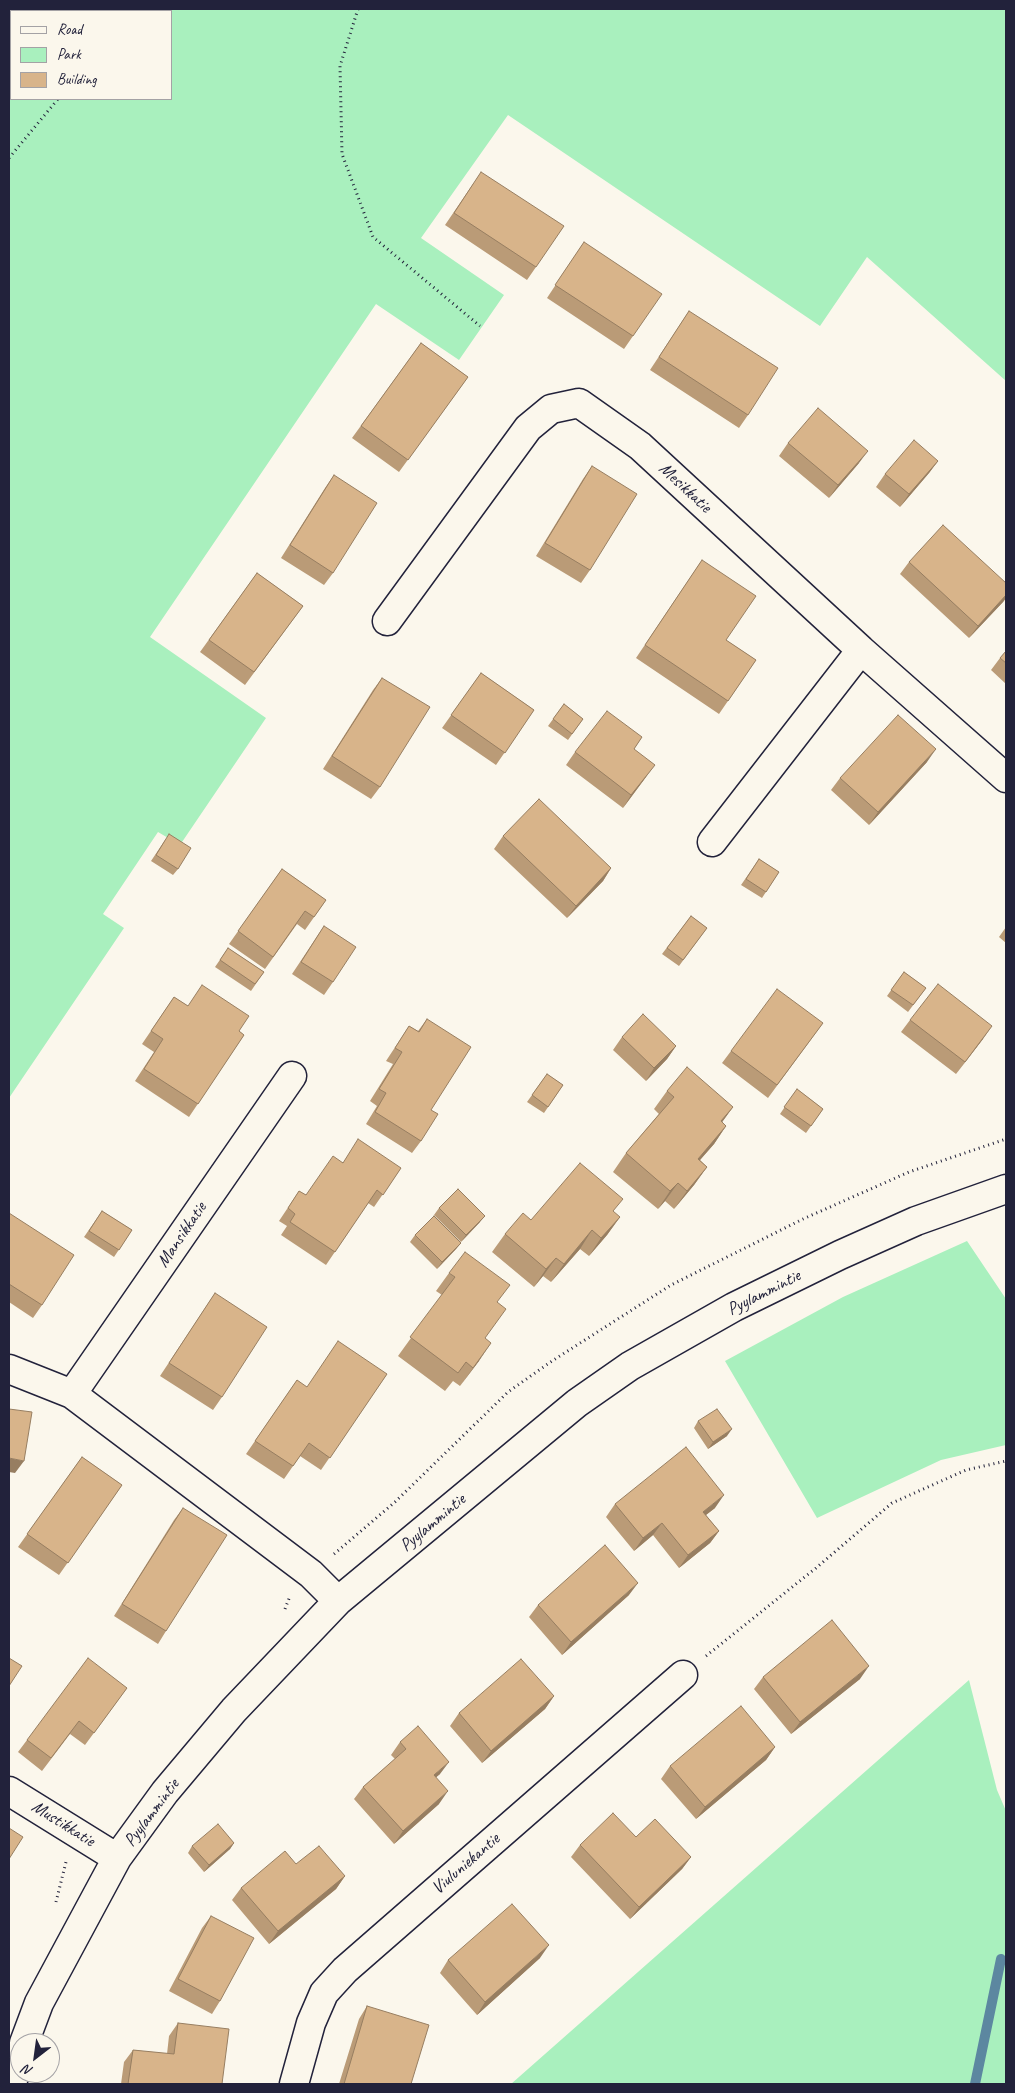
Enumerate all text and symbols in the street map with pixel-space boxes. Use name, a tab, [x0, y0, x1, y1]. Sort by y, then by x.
legend	[10, 10, 172, 100]
text: Road	[57, 20, 82, 39]
text: Park	[57, 45, 81, 64]
text: Building	[57, 70, 96, 89]
street label: Mesikkatie	[654, 458, 716, 518]
street label: Mansikkatie	[152, 1198, 212, 1272]
street label: Pyylammintie	[724, 1265, 804, 1321]
street label: Pyylammintie	[396, 1489, 470, 1557]
street label: Pyylammintie	[120, 1775, 184, 1851]
street label: Mustikkatie	[27, 1796, 99, 1852]
street label: Viuluniekantie	[428, 1829, 504, 1899]
north arrow	[10, 2033, 60, 2083]
text: N	[20, 2061, 36, 2080]

